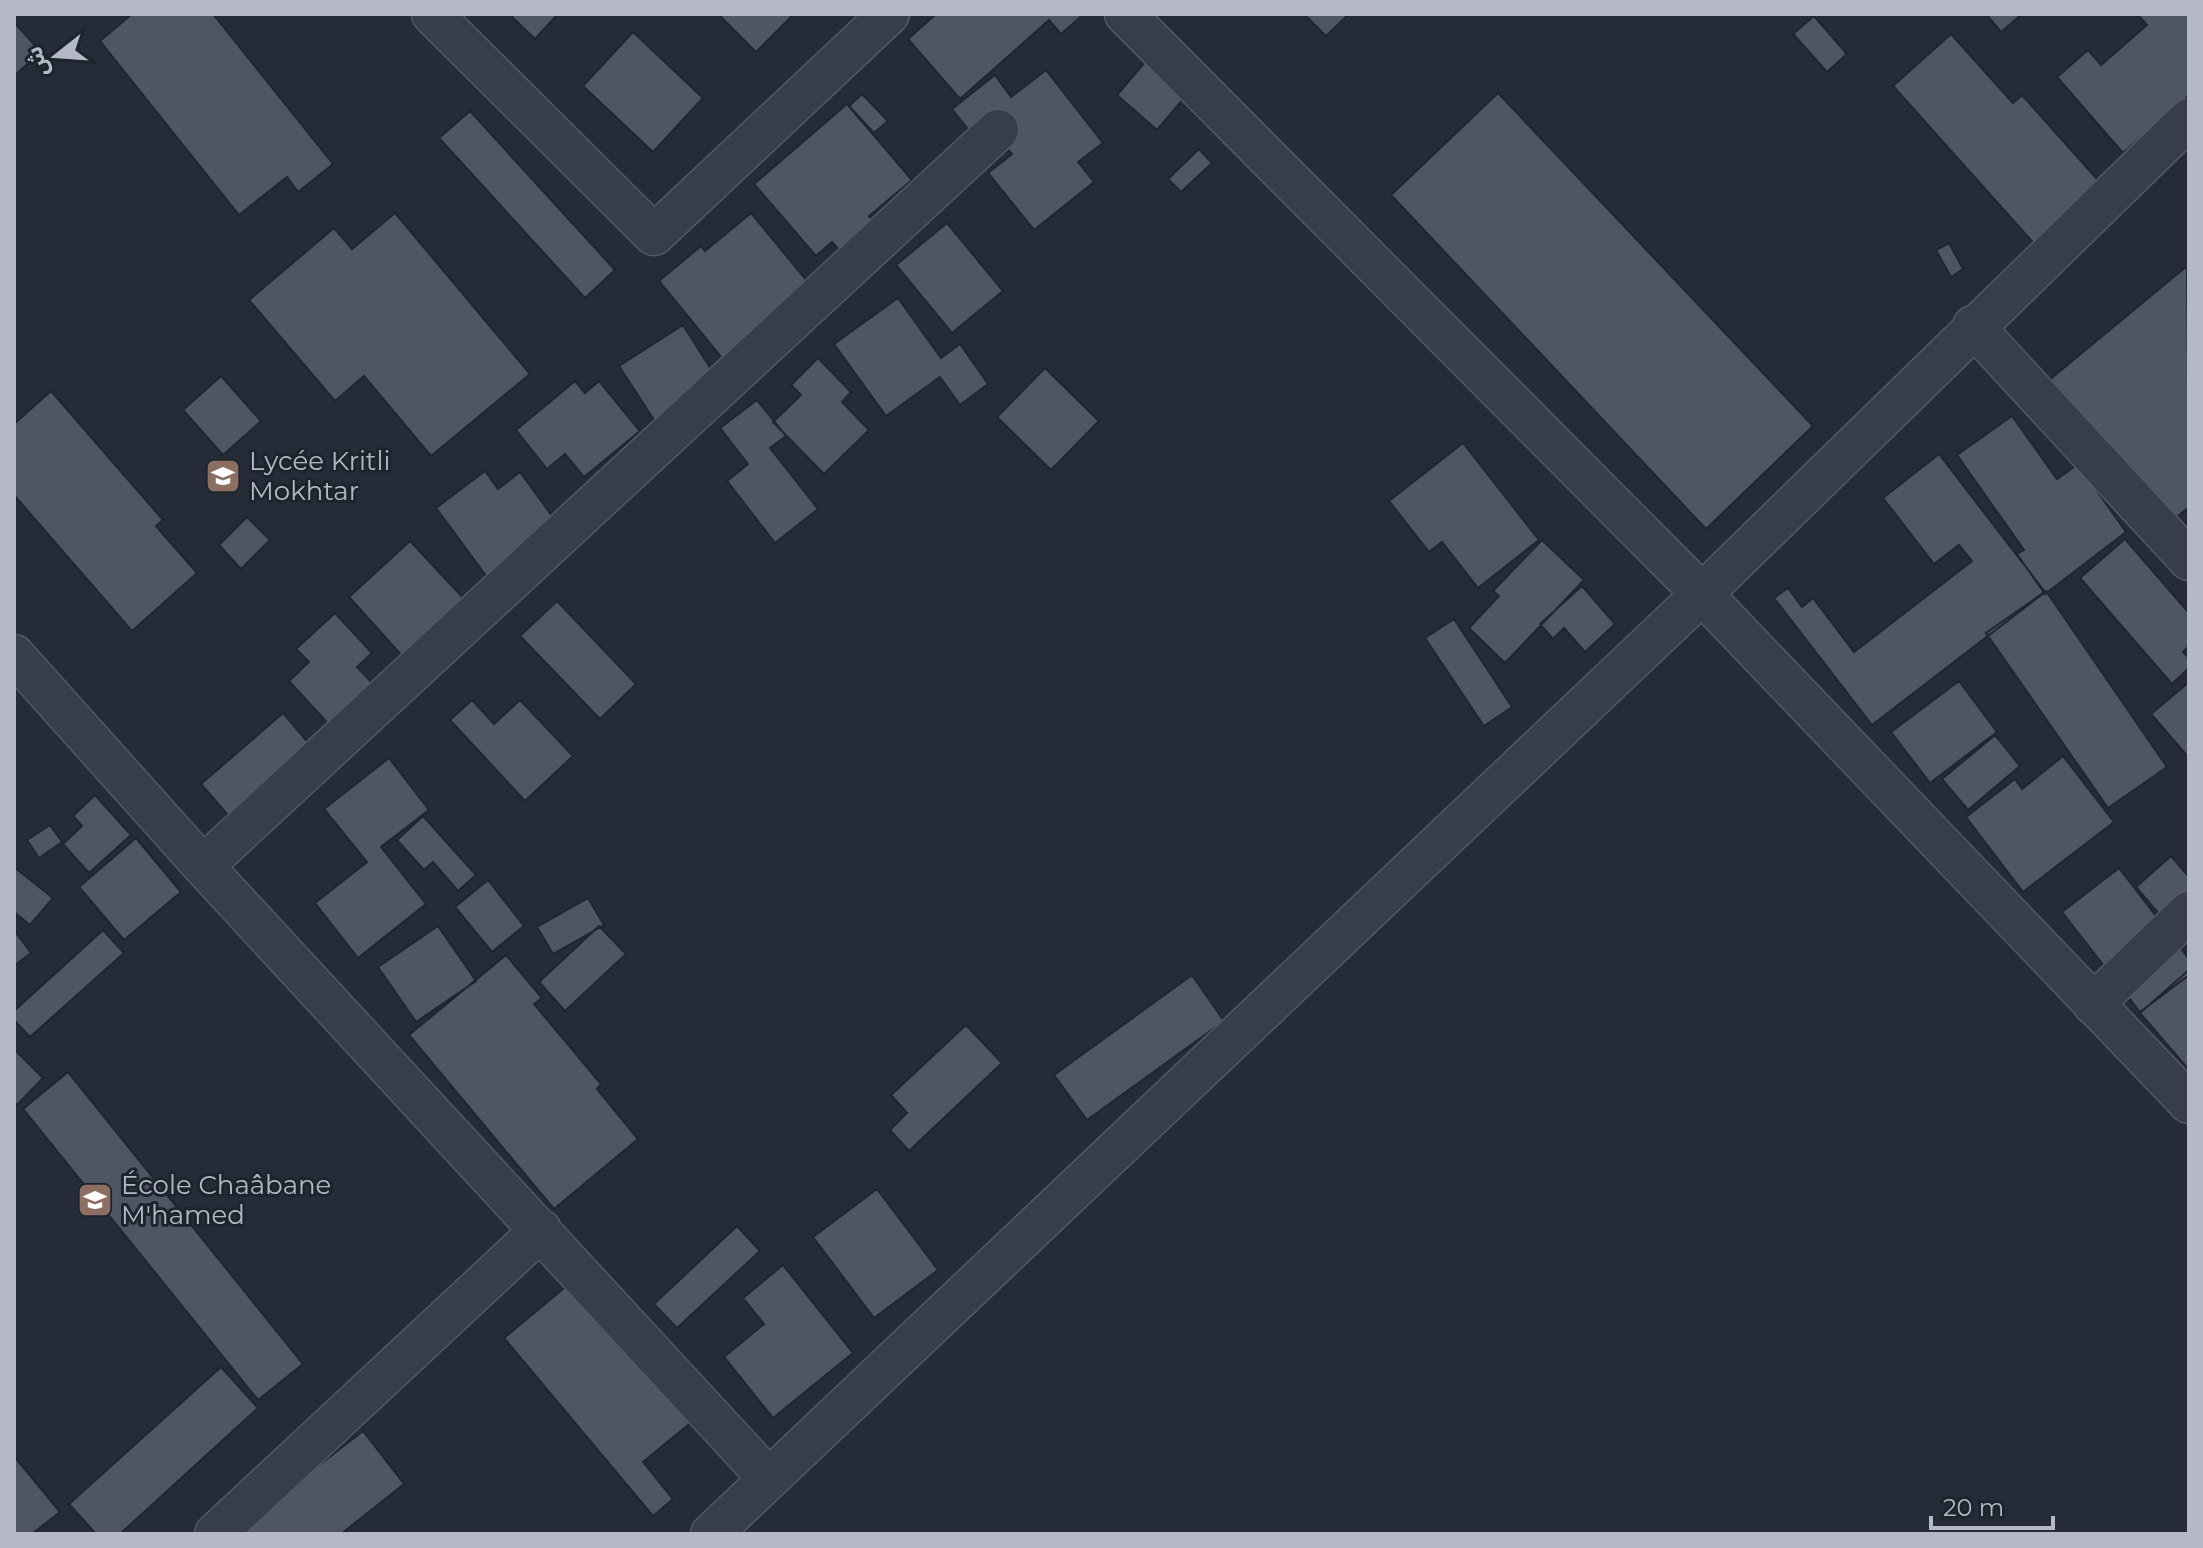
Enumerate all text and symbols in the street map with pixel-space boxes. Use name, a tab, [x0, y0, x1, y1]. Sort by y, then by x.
north arrow	[16, 16, 96, 96]
text: ش	[20, 43, 55, 80]
place label: Lycée Kritli Mokhtar	[249, 445, 390, 507]
school or university icon: Lycée Kritli Mokhtar	[204, 457, 242, 495]
place label: École Chaâbane M'hamed	[121, 1169, 331, 1231]
school or university icon: École Chaâbane M'hamed	[76, 1181, 114, 1219]
scale bar	[1931, 1480, 2053, 1530]
text: 20 m	[1943, 1493, 2004, 1522]

